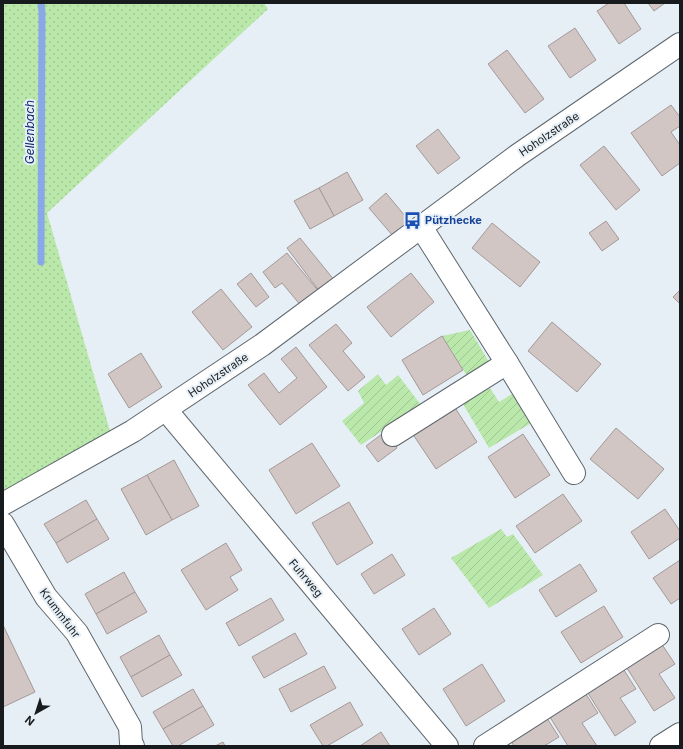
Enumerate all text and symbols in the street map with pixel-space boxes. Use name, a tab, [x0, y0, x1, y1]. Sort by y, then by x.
water label: Gellenbach	[22, 100, 37, 164]
street label: Hoholzstraße	[516, 109, 582, 159]
bus stop icon: Pützhecke	[402, 210, 422, 230]
place label: Pützhecke	[425, 213, 482, 227]
street label: Hoholzstraße	[185, 350, 251, 400]
street label: Fuhrweg	[286, 556, 326, 600]
street label: Krummfuhr	[37, 585, 83, 641]
north arrow	[16, 693, 56, 733]
text: N	[22, 713, 37, 729]

